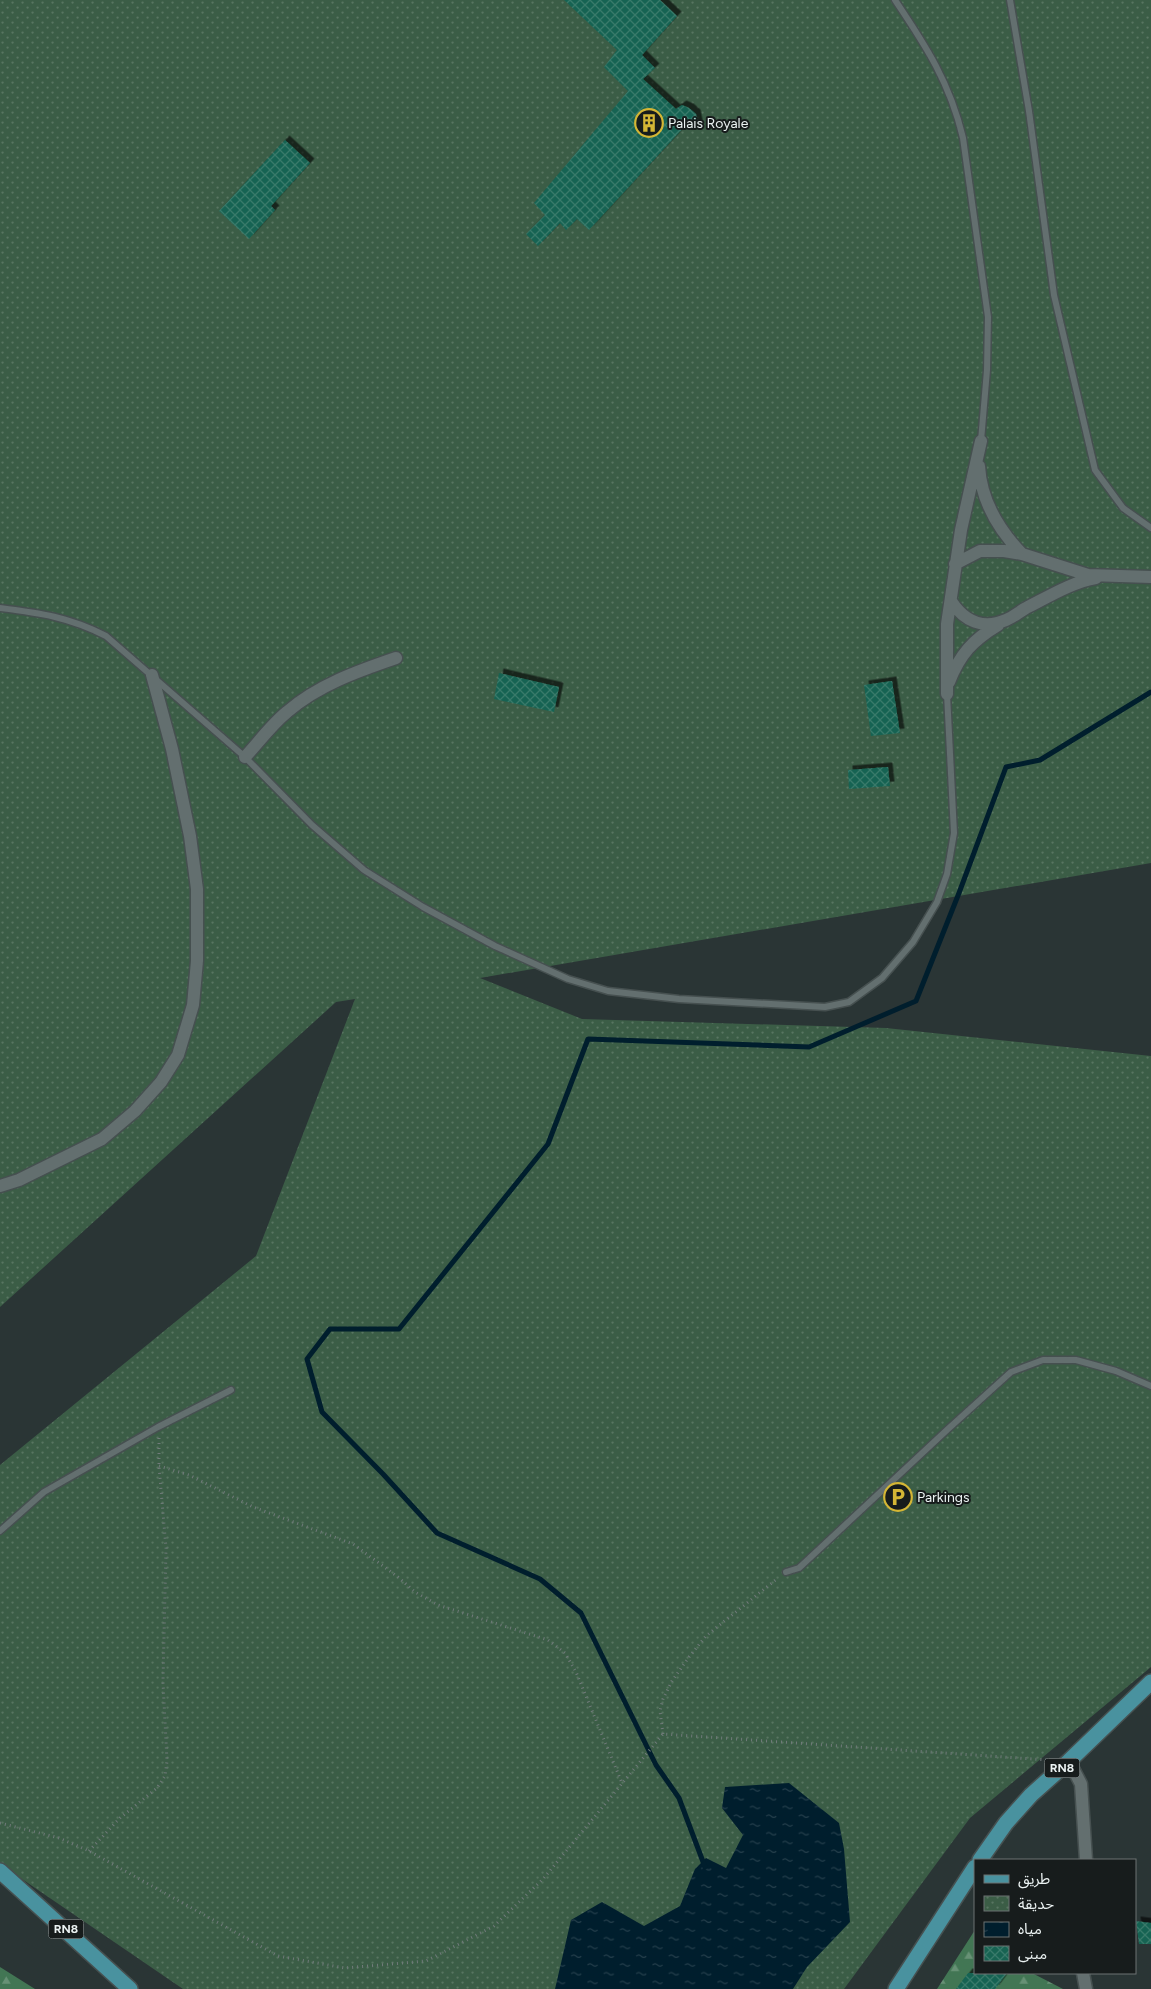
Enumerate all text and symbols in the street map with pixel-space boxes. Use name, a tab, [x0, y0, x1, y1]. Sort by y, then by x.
building icon: Palais Royale	[634, 108, 664, 138]
place label: Palais Royale	[668, 115, 749, 132]
parking icon: Parkings	[883, 1482, 913, 1512]
place label: Parkings	[917, 1489, 969, 1506]
road number: RN8	[1044, 1759, 1080, 1778]
legend	[974, 1859, 1136, 1974]
text: طريق	[1018, 1870, 1050, 1889]
text: حديقة	[1018, 1895, 1054, 1913]
road number: RN8	[48, 1920, 84, 1938]
text: مياه	[1018, 1920, 1042, 1938]
text: مبنى	[1018, 1945, 1047, 1963]

